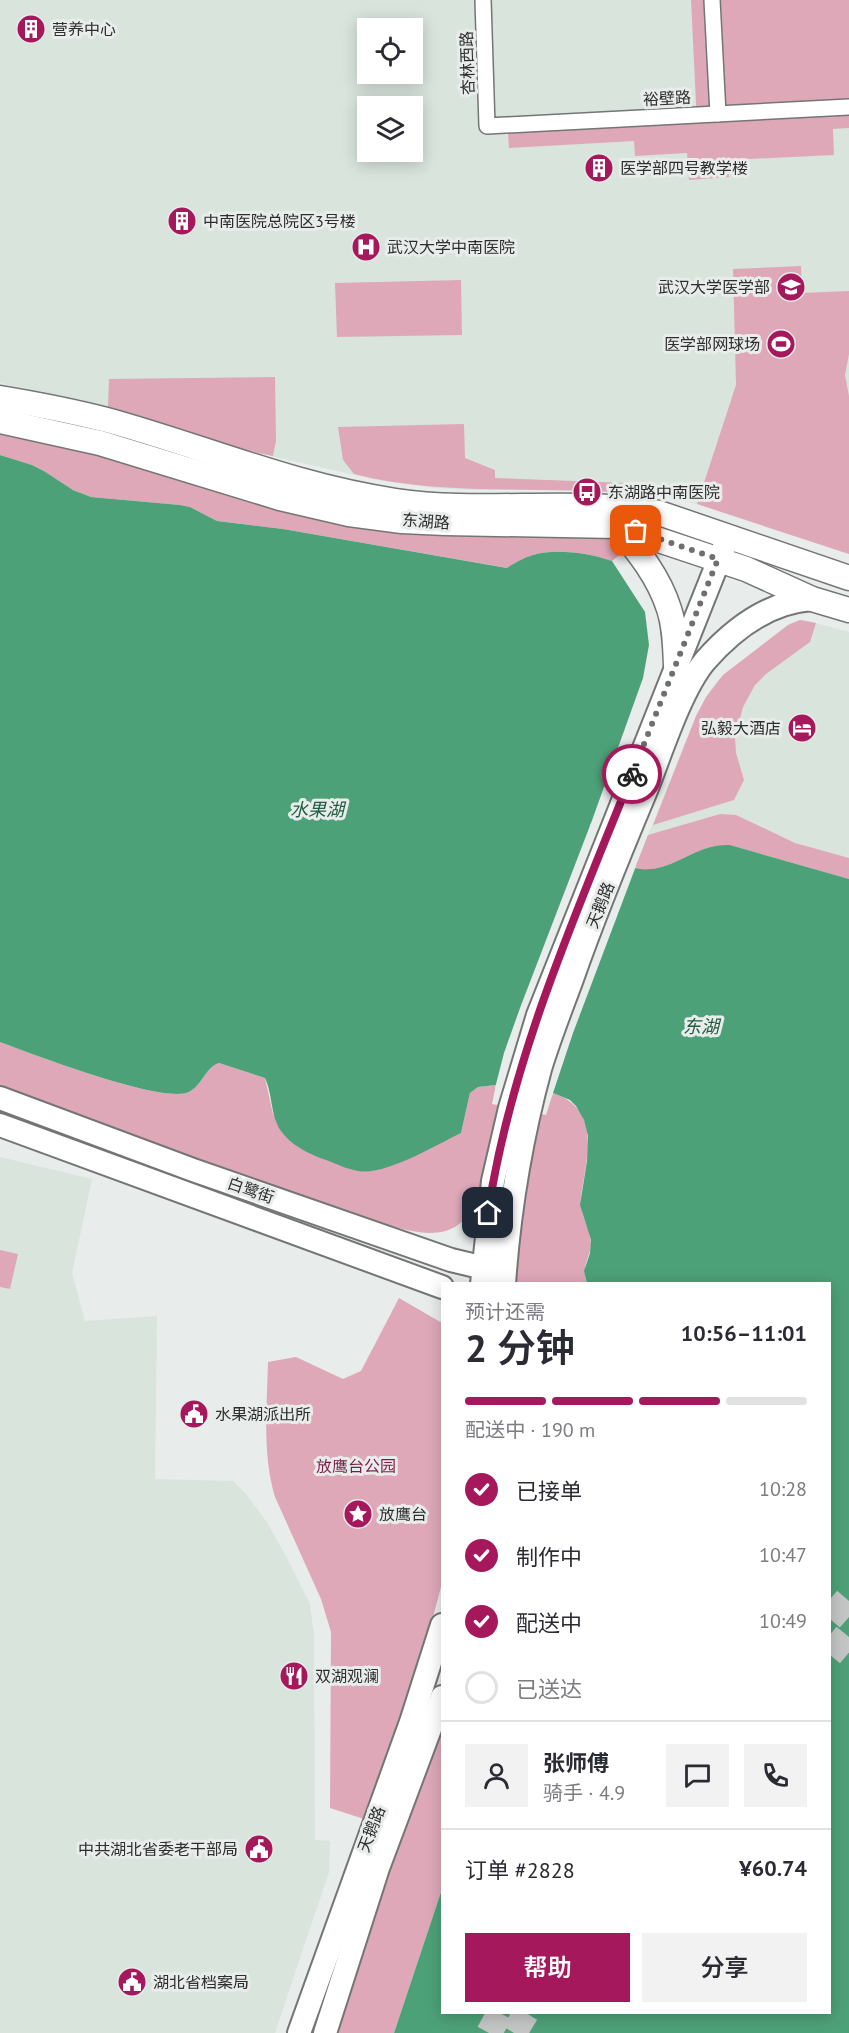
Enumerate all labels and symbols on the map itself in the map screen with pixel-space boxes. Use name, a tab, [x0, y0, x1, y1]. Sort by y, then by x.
building icon: 营养中心	[15, 13, 47, 45]
place label: 营养中心	[52, 19, 116, 39]
street label: 杏林西路	[456, 31, 478, 95]
street label: 裕壁路	[643, 87, 691, 109]
building icon: 医学部四号教学楼	[583, 152, 615, 184]
place label: 医学部四号教学楼	[620, 158, 748, 178]
building icon: 中南医院总院区3号楼	[166, 205, 198, 237]
place label: 中南医院总院区3号楼	[203, 211, 356, 231]
hospital icon: 武汉大学中南医院	[350, 231, 382, 263]
place label: 武汉大学中南医院	[387, 237, 515, 257]
school or university icon: 武汉大学医学部	[775, 271, 807, 303]
place label: 武汉大学医学部	[658, 277, 770, 297]
sports icon: 医学部网球场	[765, 328, 797, 360]
place label: 医学部网球场	[664, 334, 760, 354]
bus stop icon: 东湖路中南医院	[571, 476, 603, 508]
place label: 东湖路中南医院	[608, 482, 720, 502]
pin	[610, 505, 661, 556]
street label: 东湖路	[401, 509, 451, 533]
hotel icon: 弘毅大酒店	[786, 712, 818, 744]
place label: 弘毅大酒店	[701, 718, 781, 738]
courier	[602, 744, 662, 804]
water label: 水果湖	[290, 798, 347, 821]
street label: 天鹅路	[582, 879, 618, 931]
water label: 东湖	[683, 1015, 722, 1038]
street label: 白鹭街	[225, 1173, 277, 1207]
pin	[462, 1187, 513, 1238]
public building icon: 水果湖派出所	[178, 1398, 210, 1430]
place label: 水果湖派出所	[215, 1404, 311, 1424]
park label: 放鹰台公园	[316, 1456, 396, 1476]
place icon: 放鹰台	[342, 1498, 374, 1530]
place label: 放鹰台	[379, 1504, 427, 1524]
restaurant icon: 双湖观澜	[278, 1660, 310, 1692]
place label: 双湖观澜	[315, 1666, 379, 1686]
street label: 天鹅路	[353, 1803, 389, 1855]
public building icon: 中共湖北省委老干部局	[243, 1833, 275, 1865]
place label: 中共湖北省委老干部局	[78, 1839, 238, 1859]
public building icon: 湖北省档案局	[116, 1966, 148, 1998]
place label: 湖北省档案局	[153, 1972, 249, 1992]

